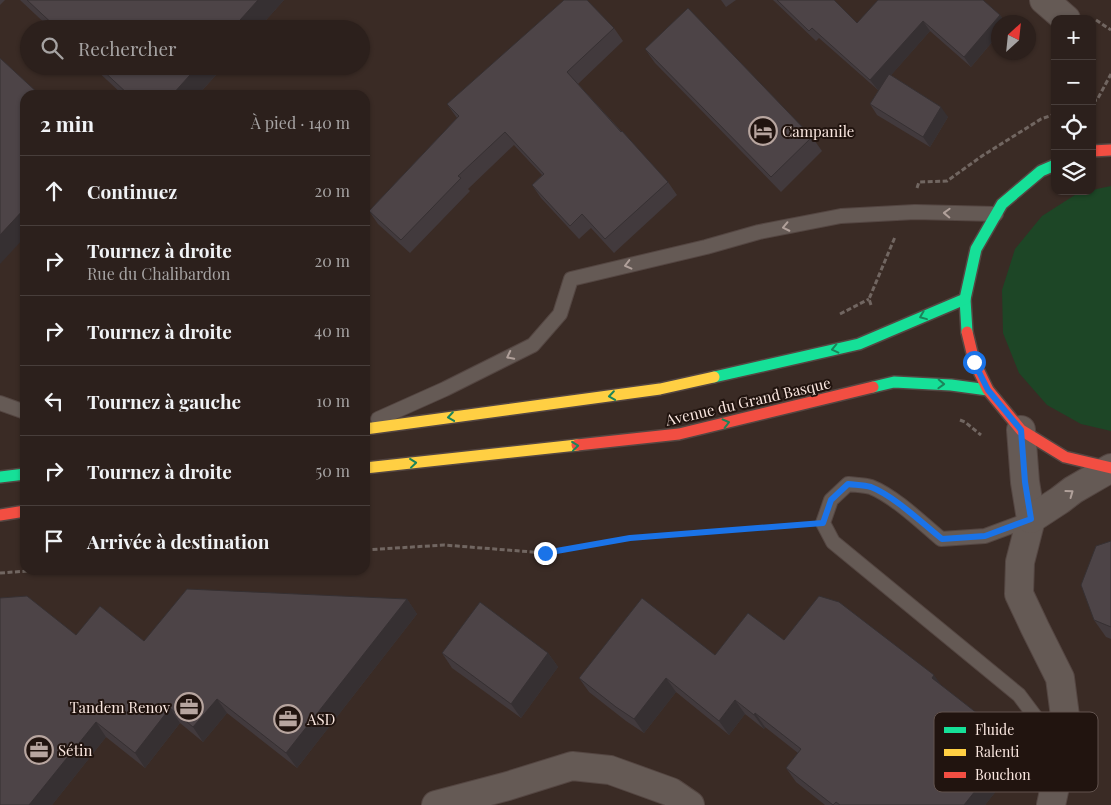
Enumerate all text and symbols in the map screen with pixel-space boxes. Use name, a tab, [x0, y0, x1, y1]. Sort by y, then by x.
north arrow	[991, 15, 1036, 60]
map controls	[1051, 15, 1096, 195]
button: +	[1051, 15, 1096, 60]
search box	[20, 20, 370, 75]
icon: search	[38, 34, 66, 62]
text: Rechercher	[78, 35, 177, 61]
button: −	[1051, 60, 1096, 105]
button: locate	[1051, 105, 1096, 150]
text: 2 min	[40, 109, 94, 137]
text: À pied · 140 m	[251, 112, 350, 133]
hotel icon: Campanile	[748, 116, 778, 146]
place label: Campanile	[782, 121, 854, 141]
button: layers	[1051, 150, 1096, 195]
icon: ahead	[40, 177, 68, 205]
text: Continuez	[87, 178, 177, 204]
text: 20 m	[315, 180, 350, 201]
one-way arrow	[943, 208, 951, 218]
one-way arrow	[782, 221, 791, 232]
text: Tournez à droite	[87, 237, 232, 263]
icon: right	[40, 247, 68, 275]
text: 20 m	[315, 250, 350, 271]
one-way arrow	[624, 259, 633, 270]
text: Rue du Chalibardon	[87, 263, 230, 284]
one-way arrow	[919, 310, 928, 321]
icon: right	[40, 317, 68, 345]
text: Tournez à droite	[87, 318, 232, 344]
text: 40 m	[314, 320, 350, 341]
one-way arrow	[830, 343, 839, 354]
one-way arrow	[506, 350, 515, 360]
route start	[963, 351, 986, 374]
street label: Avenue du Grand Basque	[663, 372, 832, 430]
one-way arrow	[937, 379, 945, 390]
icon: left	[40, 387, 68, 415]
text: Tournez à gauche	[87, 388, 241, 414]
text: 10 m	[316, 390, 350, 411]
one-way arrow	[607, 390, 615, 401]
one-way arrow	[446, 411, 454, 422]
one-way arrow	[722, 418, 731, 429]
one-way arrow	[571, 441, 579, 452]
icon: right	[40, 457, 68, 485]
text: Tournez à droite	[87, 458, 232, 484]
one-way arrow	[410, 458, 418, 469]
text: 50 m	[316, 460, 350, 481]
one-way arrow	[1064, 490, 1074, 499]
icon: arrive	[40, 527, 68, 555]
text: Arrivée à destination	[87, 528, 269, 554]
route end	[534, 542, 557, 565]
office icon: Tandem Renov	[174, 692, 204, 722]
place label: Tandem Renov	[69, 697, 171, 717]
office icon: ASD	[273, 704, 303, 734]
place label: ASD	[306, 709, 336, 729]
legend	[934, 712, 1098, 792]
text: Fluide	[975, 720, 1014, 739]
office icon: Sétin	[24, 735, 54, 765]
place label: Sétin	[58, 740, 92, 760]
text: Ralenti	[975, 742, 1019, 761]
text: Bouchon	[975, 765, 1031, 784]

